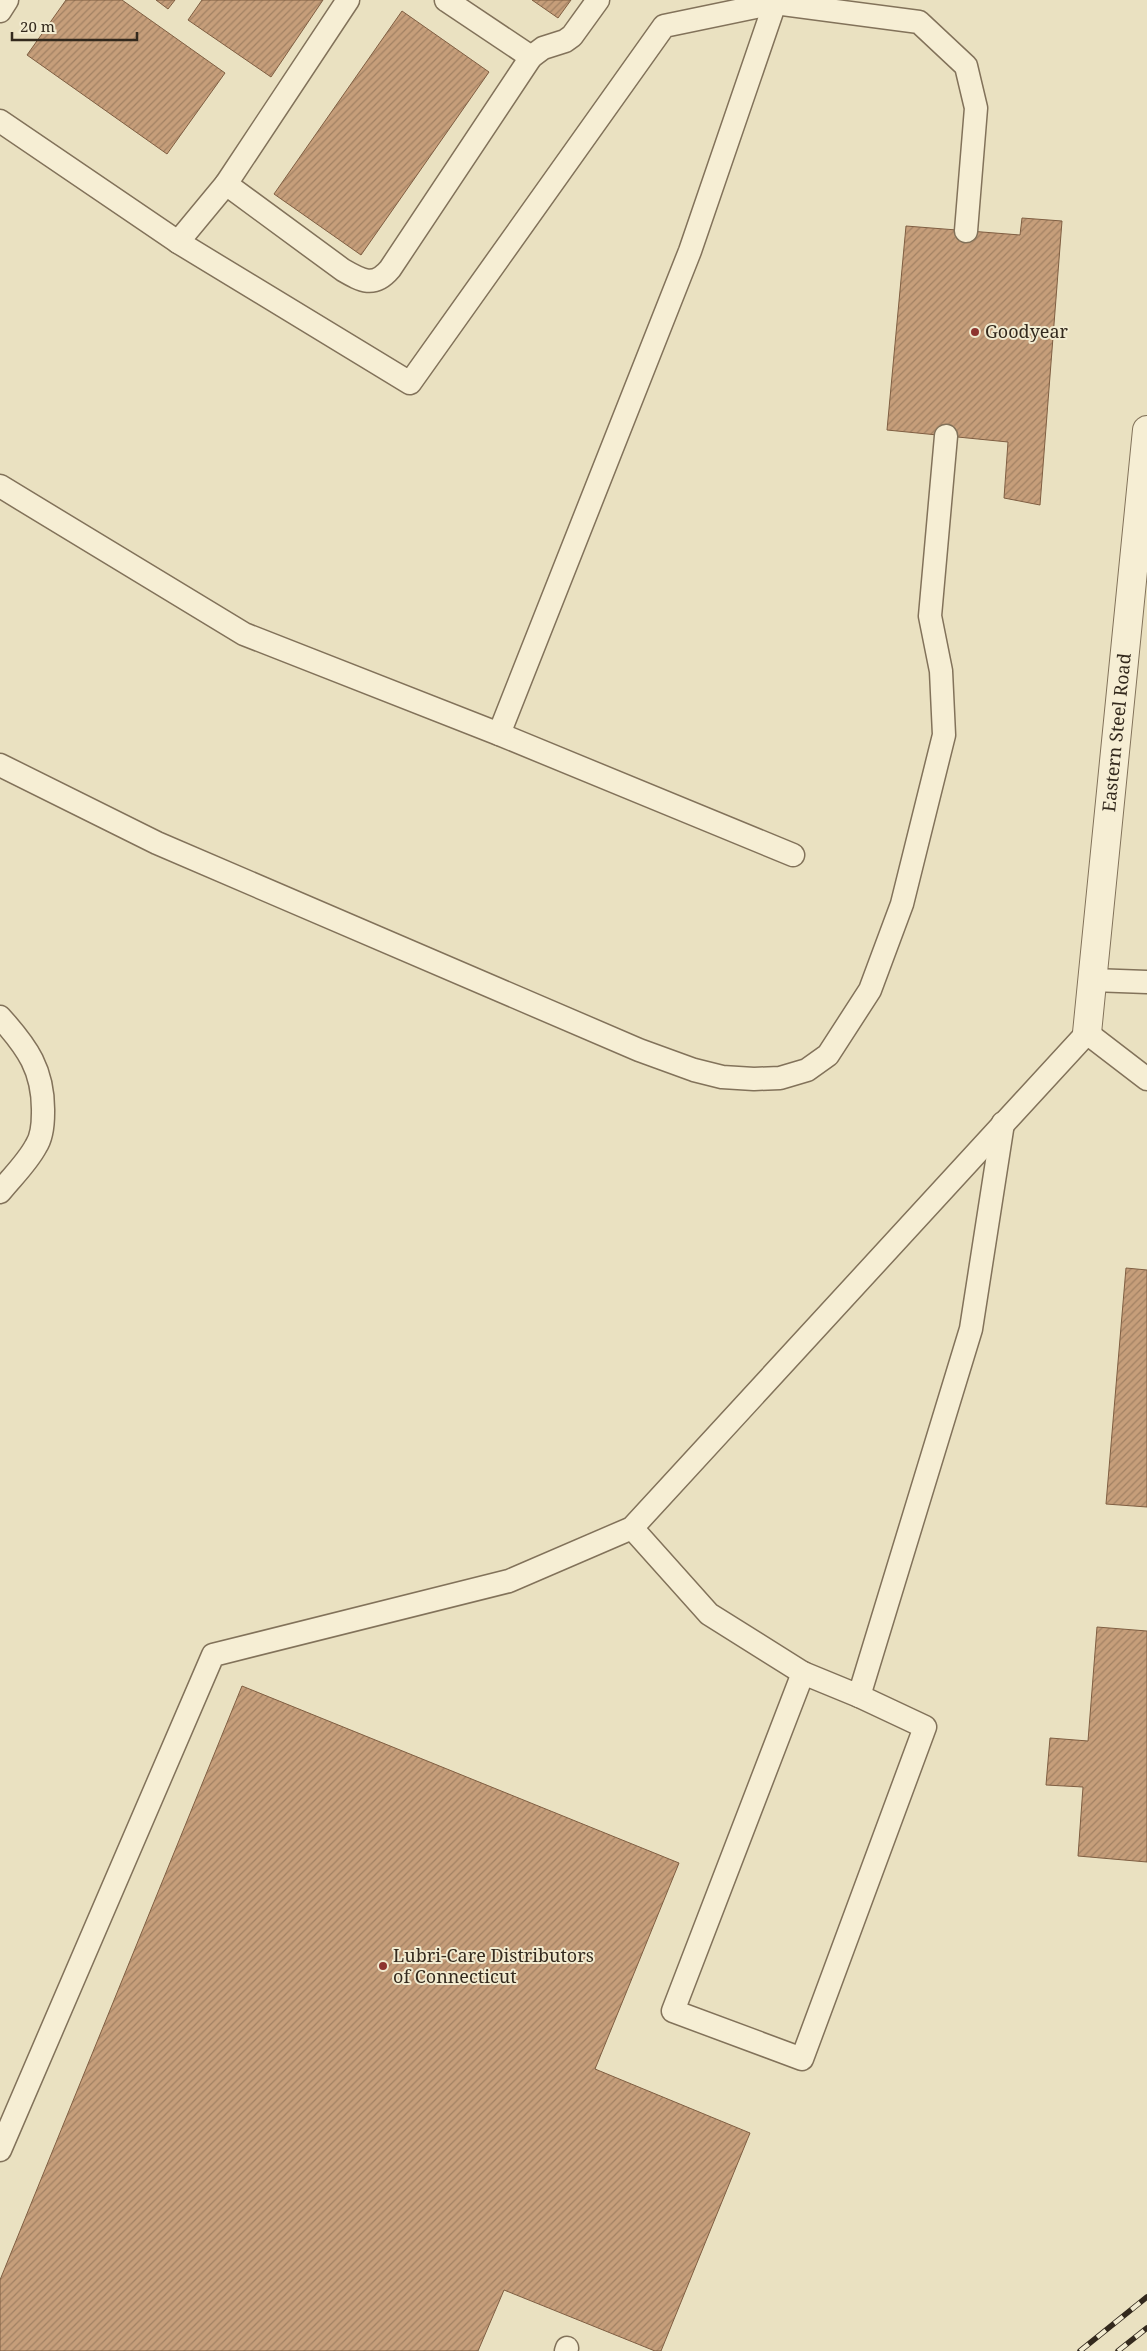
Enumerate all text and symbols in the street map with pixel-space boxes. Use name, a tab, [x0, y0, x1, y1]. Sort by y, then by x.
scale bar	[12, 10, 138, 42]
text: 20 m	[20, 16, 55, 36]
place label: Goodyear	[985, 319, 1069, 343]
marker: Goodyear	[969, 326, 981, 338]
street label: Eastern Steel Road	[1096, 652, 1136, 813]
place label: Lubri-Care Distributors of Connecticut	[393, 1943, 594, 1988]
marker: Lubri-Care Distributors of Connecticut	[377, 1960, 389, 1972]

